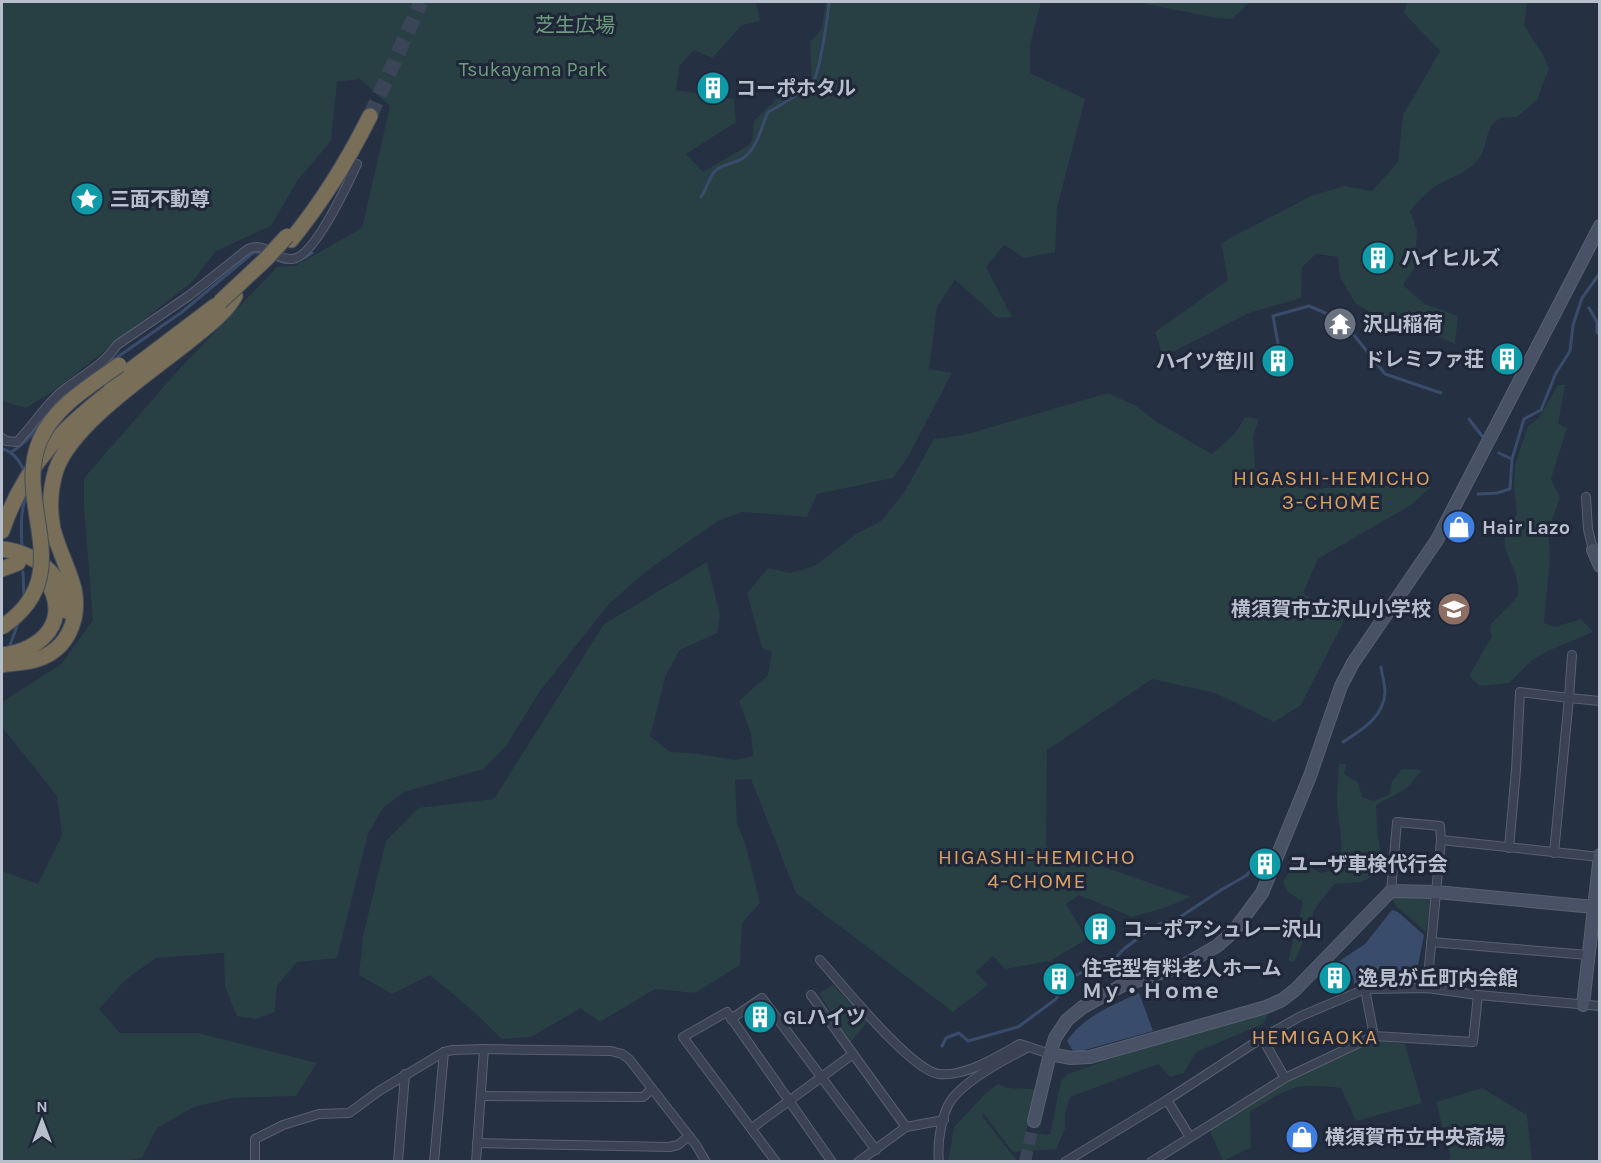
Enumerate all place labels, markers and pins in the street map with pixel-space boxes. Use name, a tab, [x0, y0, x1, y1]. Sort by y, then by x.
building icon: コーポホタル	[695, 70, 731, 106]
place label: コーポホタル	[736, 77, 856, 100]
place icon: 三面不動尊	[69, 181, 105, 217]
place label: 三面不動尊	[110, 188, 210, 211]
building icon: ハイヒルズ	[1360, 240, 1396, 276]
place label: ハイヒルズ	[1401, 247, 1501, 270]
temple icon: 沢山稲荷	[1322, 306, 1358, 342]
place label: 沢山稲荷	[1363, 313, 1443, 336]
building icon: ドレミファ荘	[1489, 341, 1525, 377]
building icon: ハイツ笹川	[1260, 343, 1296, 379]
place label: ドレミファ荘	[1364, 348, 1484, 371]
place label: ハイツ笹川	[1155, 350, 1255, 373]
shop icon: Hair Lazo	[1441, 509, 1477, 545]
place label: Hair Lazo	[1482, 516, 1570, 539]
school or university icon: 横須賀市立沢山小学校	[1436, 591, 1472, 627]
place label: 横須賀市立沢山小学校	[1231, 598, 1431, 621]
building icon: ユーザ車検代行会	[1247, 846, 1283, 882]
place label: ユーザ車検代行会	[1288, 853, 1448, 876]
building icon: コーポアシュレー沢山	[1082, 911, 1118, 947]
place label: コーポアシュレー沢山	[1123, 918, 1322, 941]
place label: 住宅型有料老人ホーム Ｍｙ・Ｈｏｍｅ	[1082, 957, 1281, 1003]
building icon: 逸見が丘町内会館	[1317, 960, 1353, 996]
building icon: 住宅型有料老人ホーム Ｍｙ・Ｈｏｍｅ	[1041, 961, 1077, 997]
place label: 逸見が丘町内会館	[1358, 967, 1518, 990]
building icon: GLハイツ	[742, 999, 778, 1035]
place label: GLハイツ	[783, 1006, 866, 1029]
shop icon: 横須賀市立中央斎場	[1284, 1119, 1320, 1155]
place label: 横須賀市立中央斎場	[1325, 1126, 1505, 1149]

